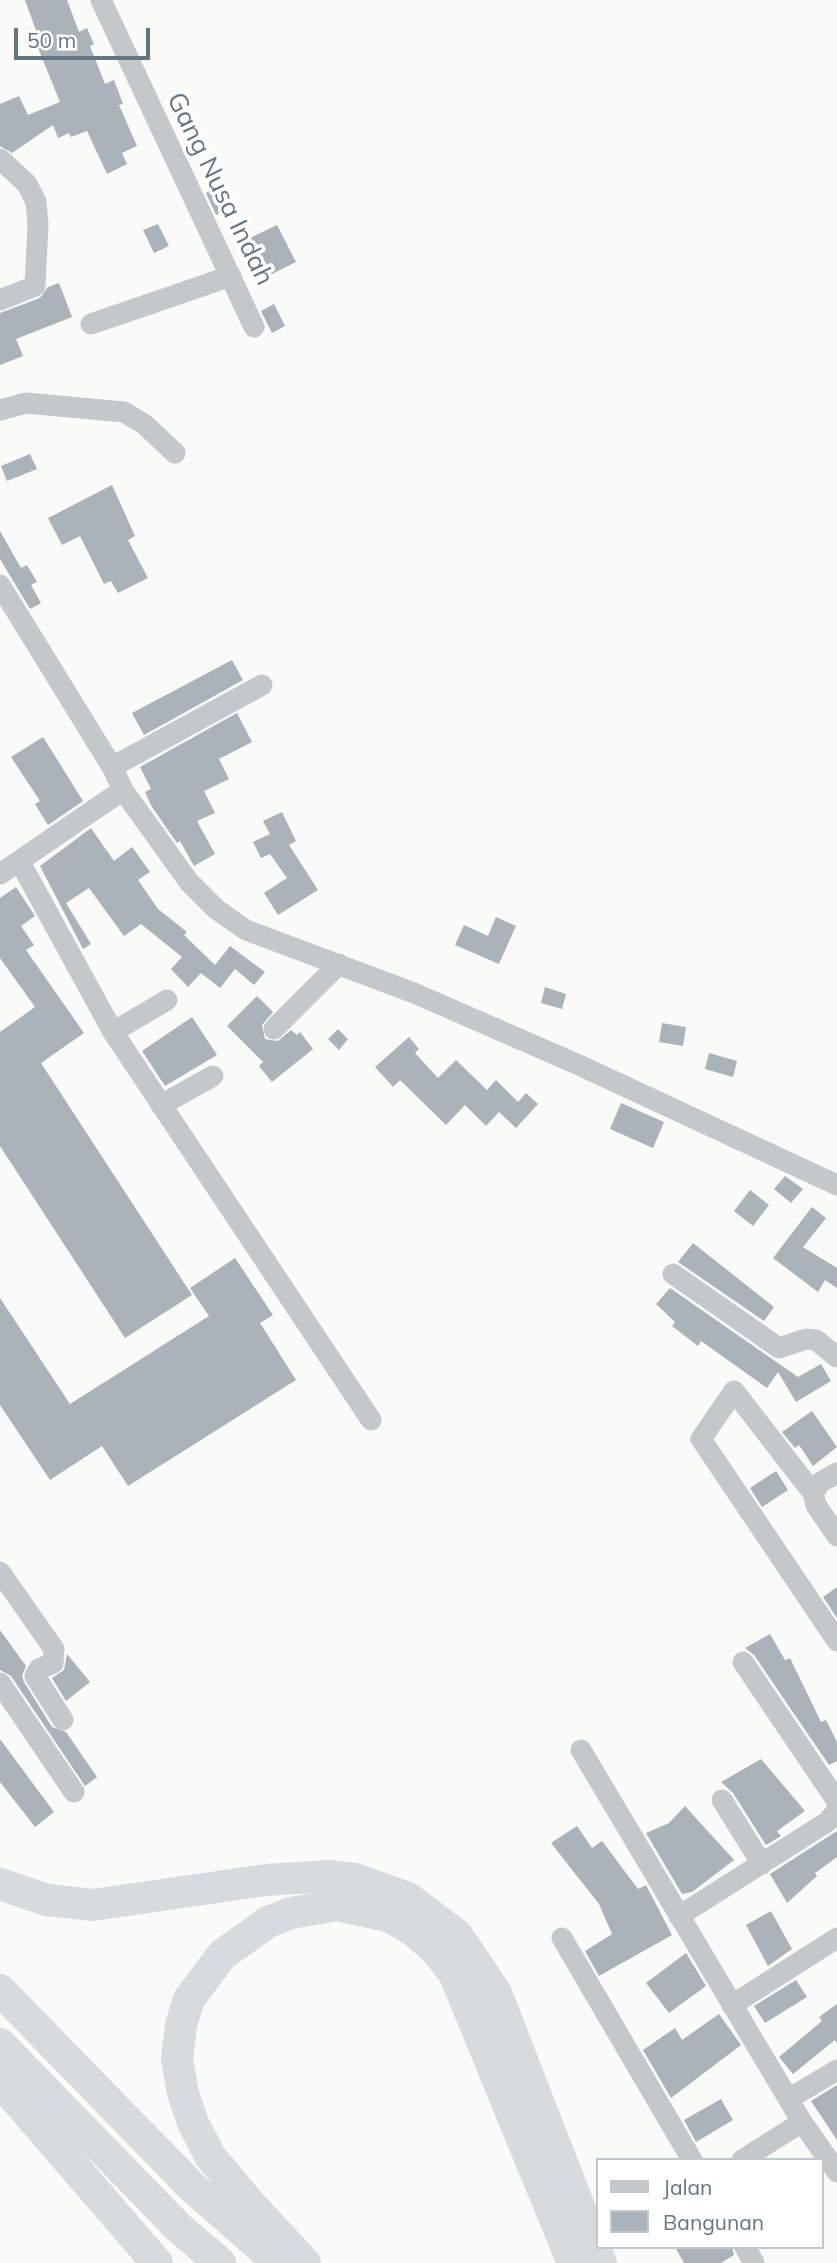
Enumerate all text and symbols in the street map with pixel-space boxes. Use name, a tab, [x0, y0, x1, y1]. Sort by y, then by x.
scale bar	[18, 14, 154, 58]
text: 50 m	[27, 27, 76, 53]
street label: Gang Nusa Indah	[160, 88, 280, 290]
legend	[596, 2158, 823, 2249]
text: Jalan	[663, 2174, 712, 2200]
text: Bangunan	[663, 2209, 764, 2235]

